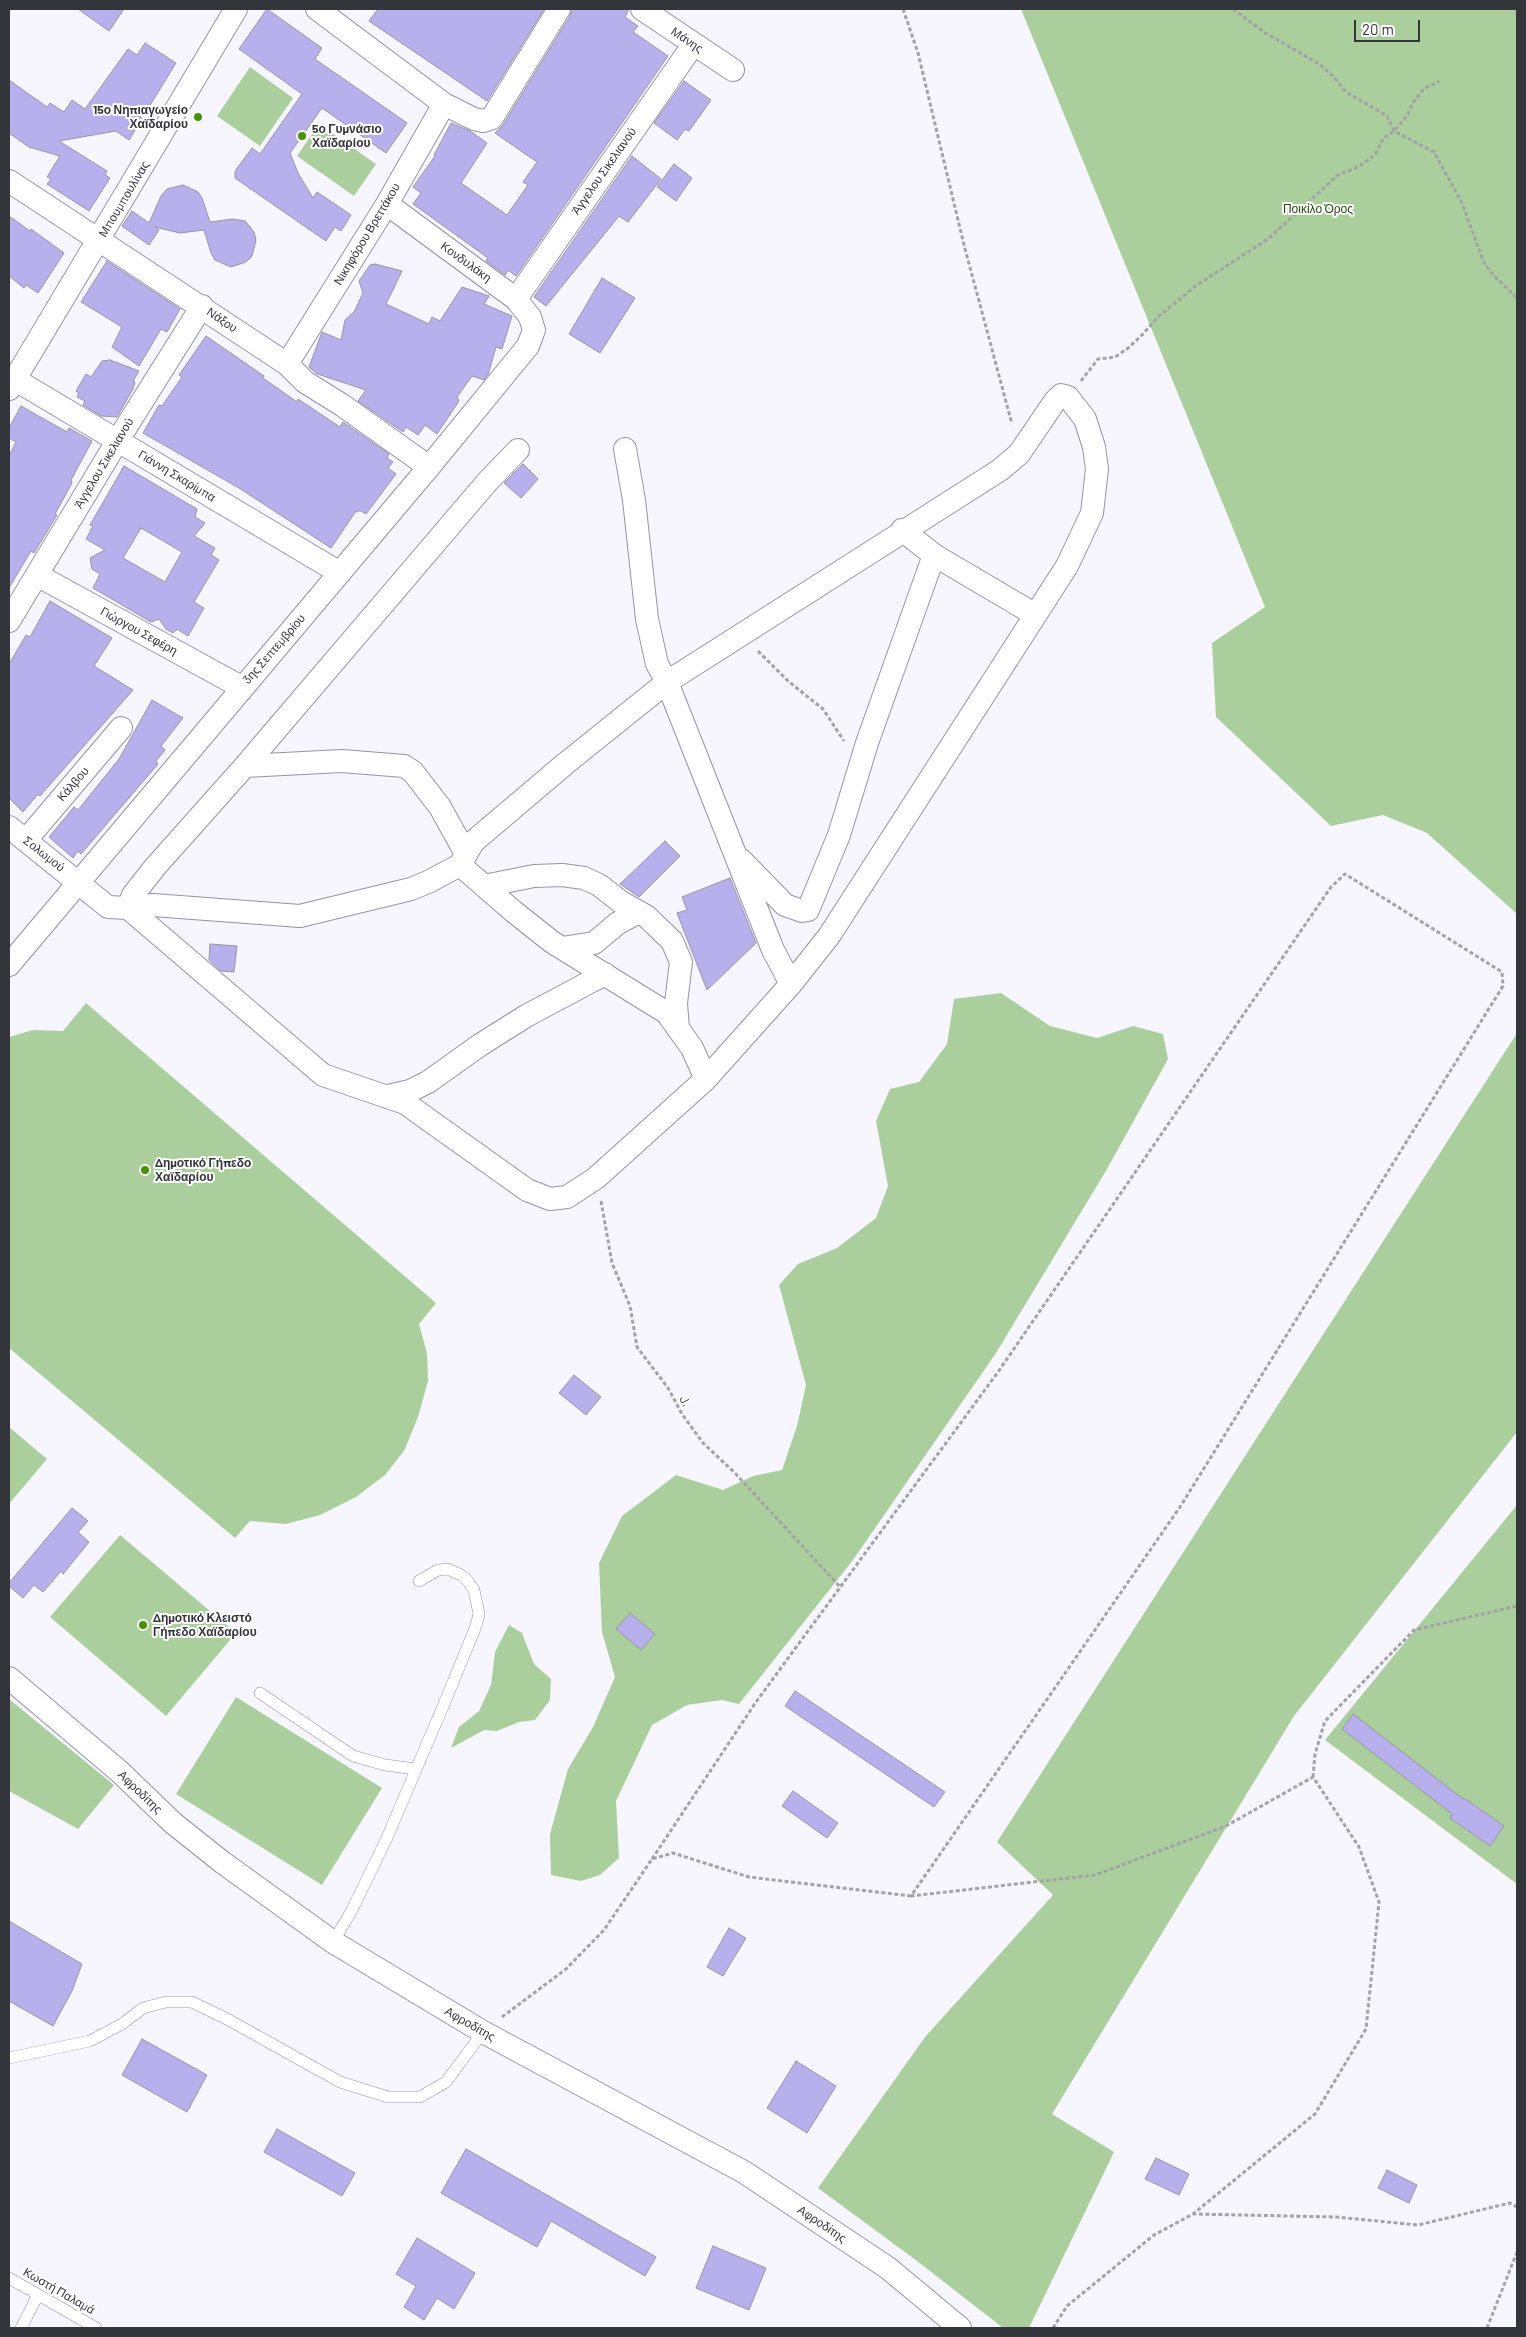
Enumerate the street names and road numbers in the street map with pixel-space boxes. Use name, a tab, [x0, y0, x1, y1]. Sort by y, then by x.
street label: Μάνης	[668, 24, 706, 56]
street label: Άγγελου Σικελιανού	[569, 125, 639, 217]
street label: Μπουμπουλίνας	[96, 158, 152, 240]
street label: Νικηφόρου Βρεττάκου	[331, 180, 403, 288]
street label: Κονδυλάκη	[438, 239, 494, 285]
street label: Νάξου	[204, 305, 240, 335]
street label: Άγγελου Σικελιανού	[71, 415, 137, 511]
street label: Γιάννη Σκαρίμπα	[136, 447, 218, 505]
street label: Γιώργου Σεφέρη	[98, 604, 180, 658]
street label: 3ης Σεπτεμβρίου	[240, 611, 308, 687]
street label: Κάλβου	[54, 764, 92, 804]
street label: Σολωμού	[20, 833, 68, 875]
street label: J.	[676, 1393, 694, 1409]
street label: Αφροδίτης	[115, 1767, 165, 1817]
street label: Αφροδίτης	[442, 2004, 498, 2044]
street label: Αφροδίτης	[795, 2202, 849, 2246]
street label: Κωστή Παλαμά	[21, 2265, 97, 2317]

